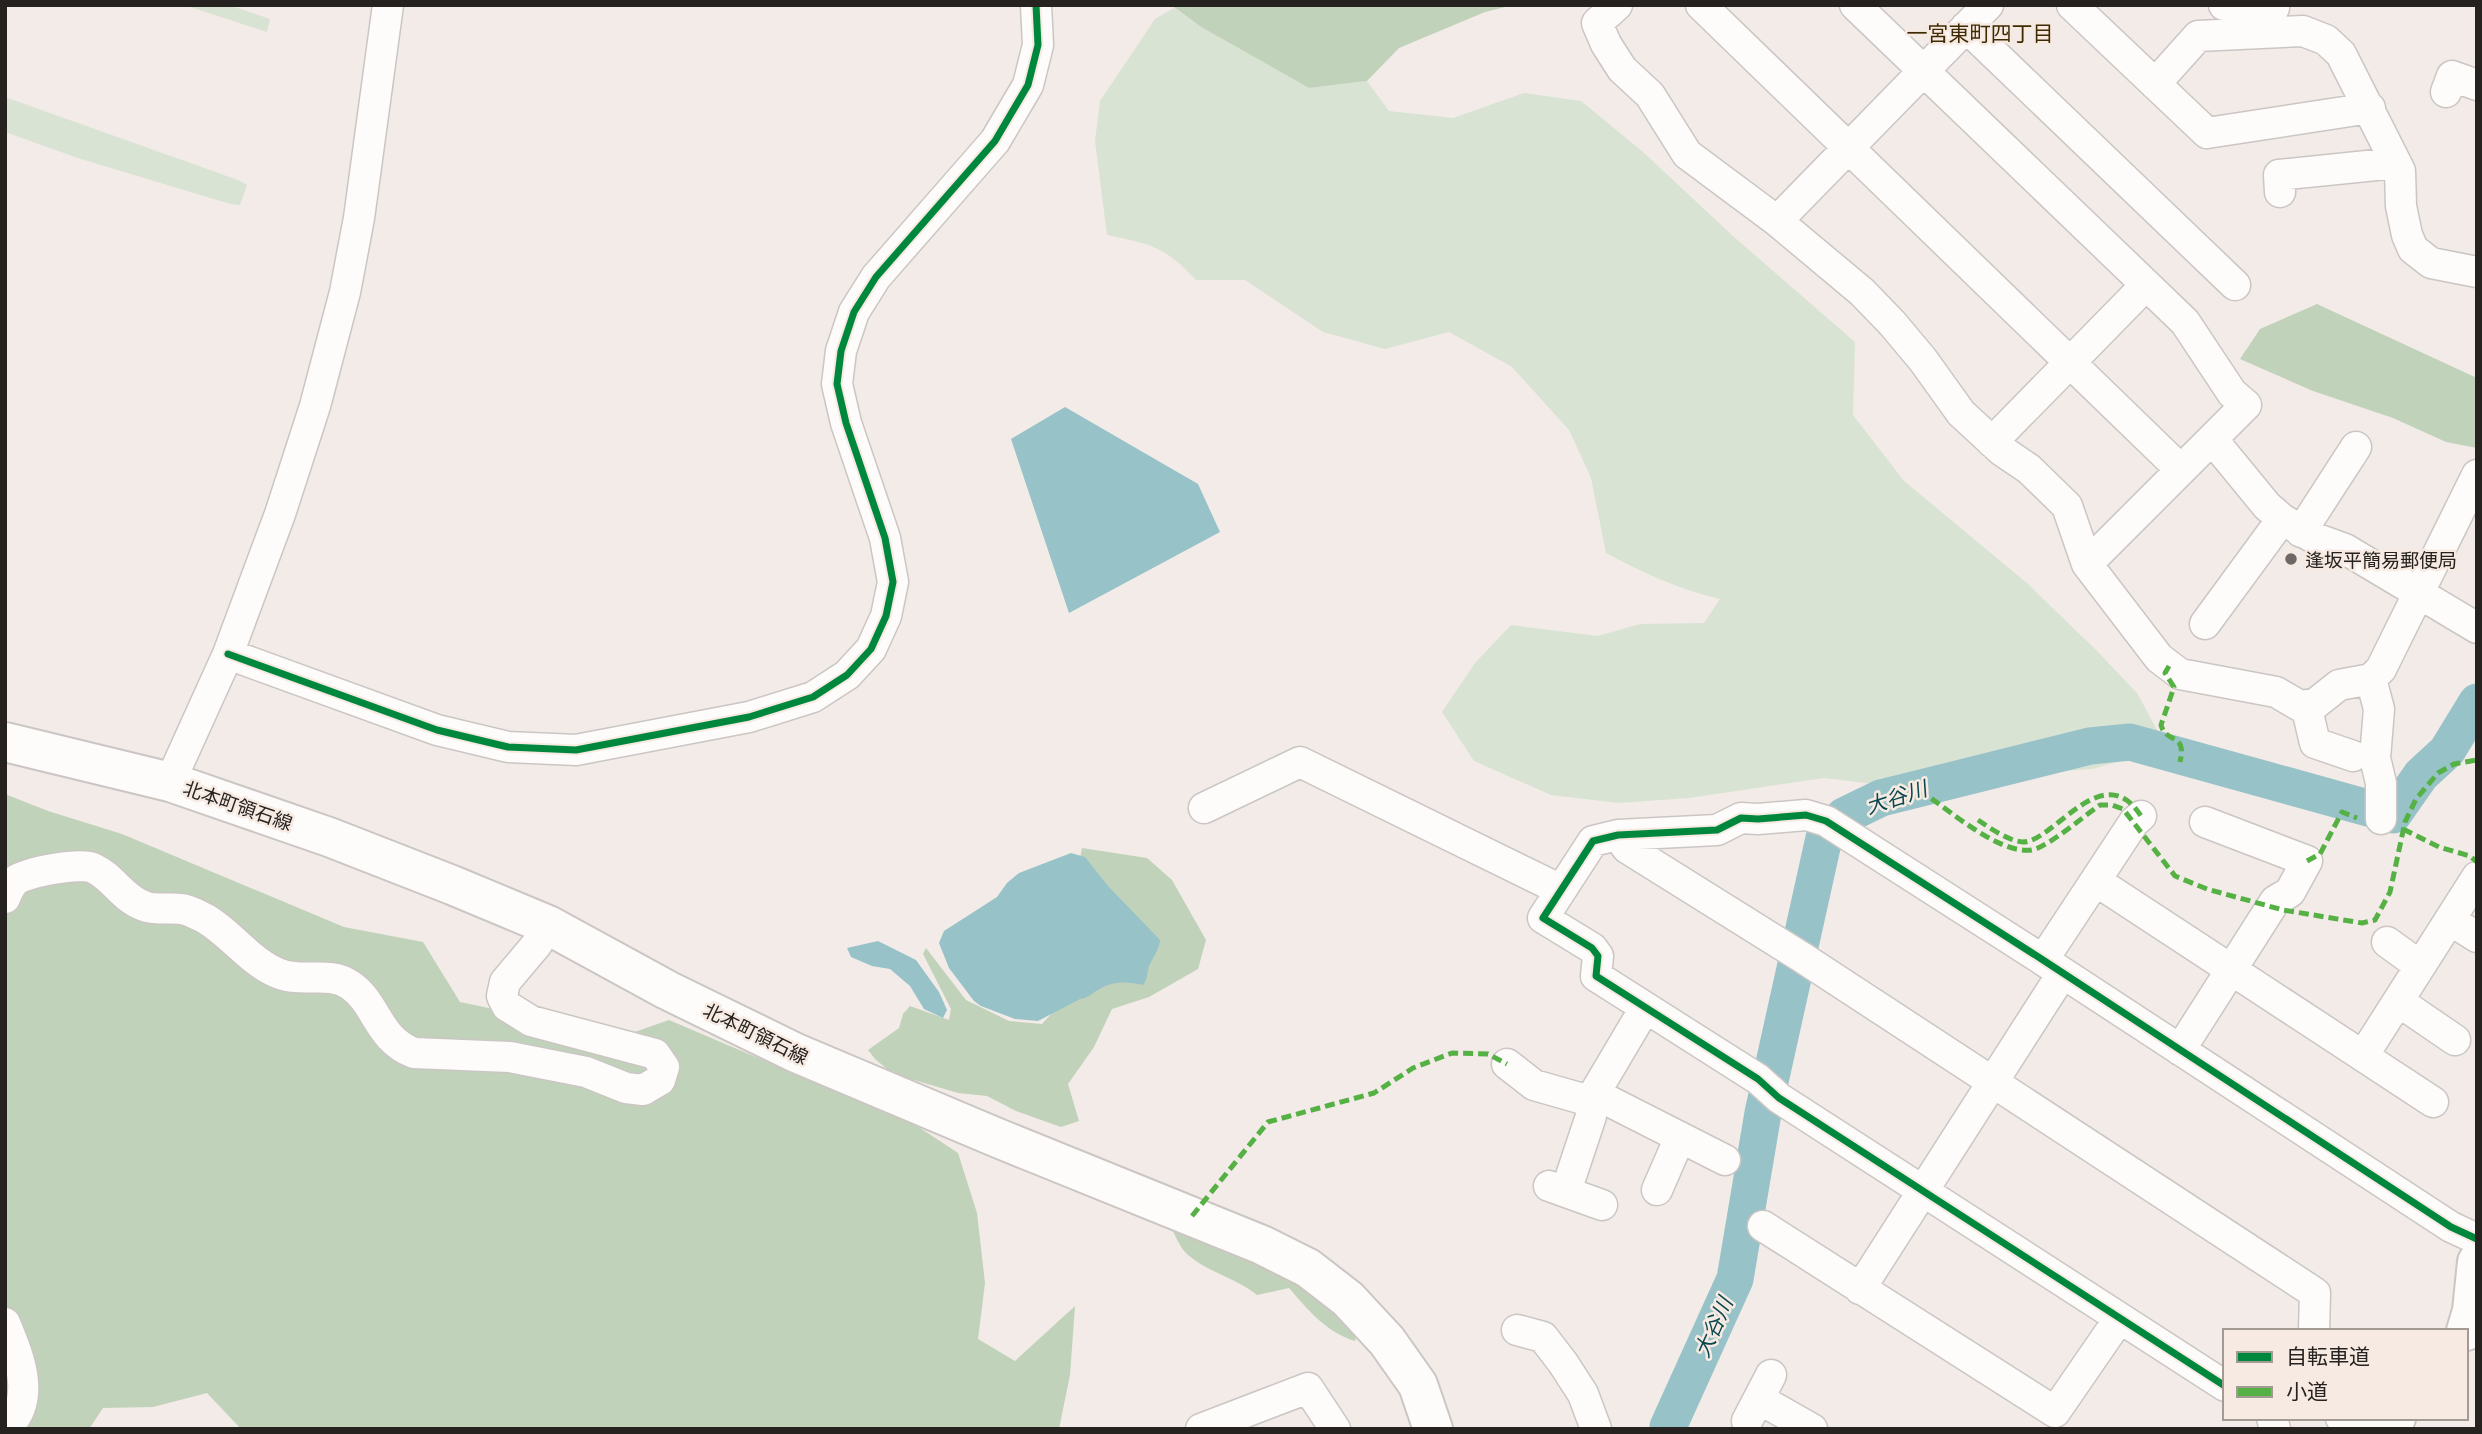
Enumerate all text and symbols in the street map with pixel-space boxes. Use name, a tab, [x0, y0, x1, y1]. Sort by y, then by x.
district label: 一宮東町四丁目	[1907, 20, 2054, 46]
place label: 逢坂平簡易郵便局	[2305, 548, 2457, 571]
marker: 逢坂平簡易郵便局	[2283, 551, 2299, 567]
water label: 大谷川	[1862, 774, 1932, 819]
street label: 北本町領石線	[180, 776, 296, 834]
street label: 北本町領石線	[700, 998, 812, 1068]
water label: 大谷川	[1688, 1291, 1739, 1361]
legend	[2223, 1329, 2468, 1420]
text: 自転車道	[2286, 1343, 2370, 1369]
text: 小道	[2286, 1378, 2328, 1404]

